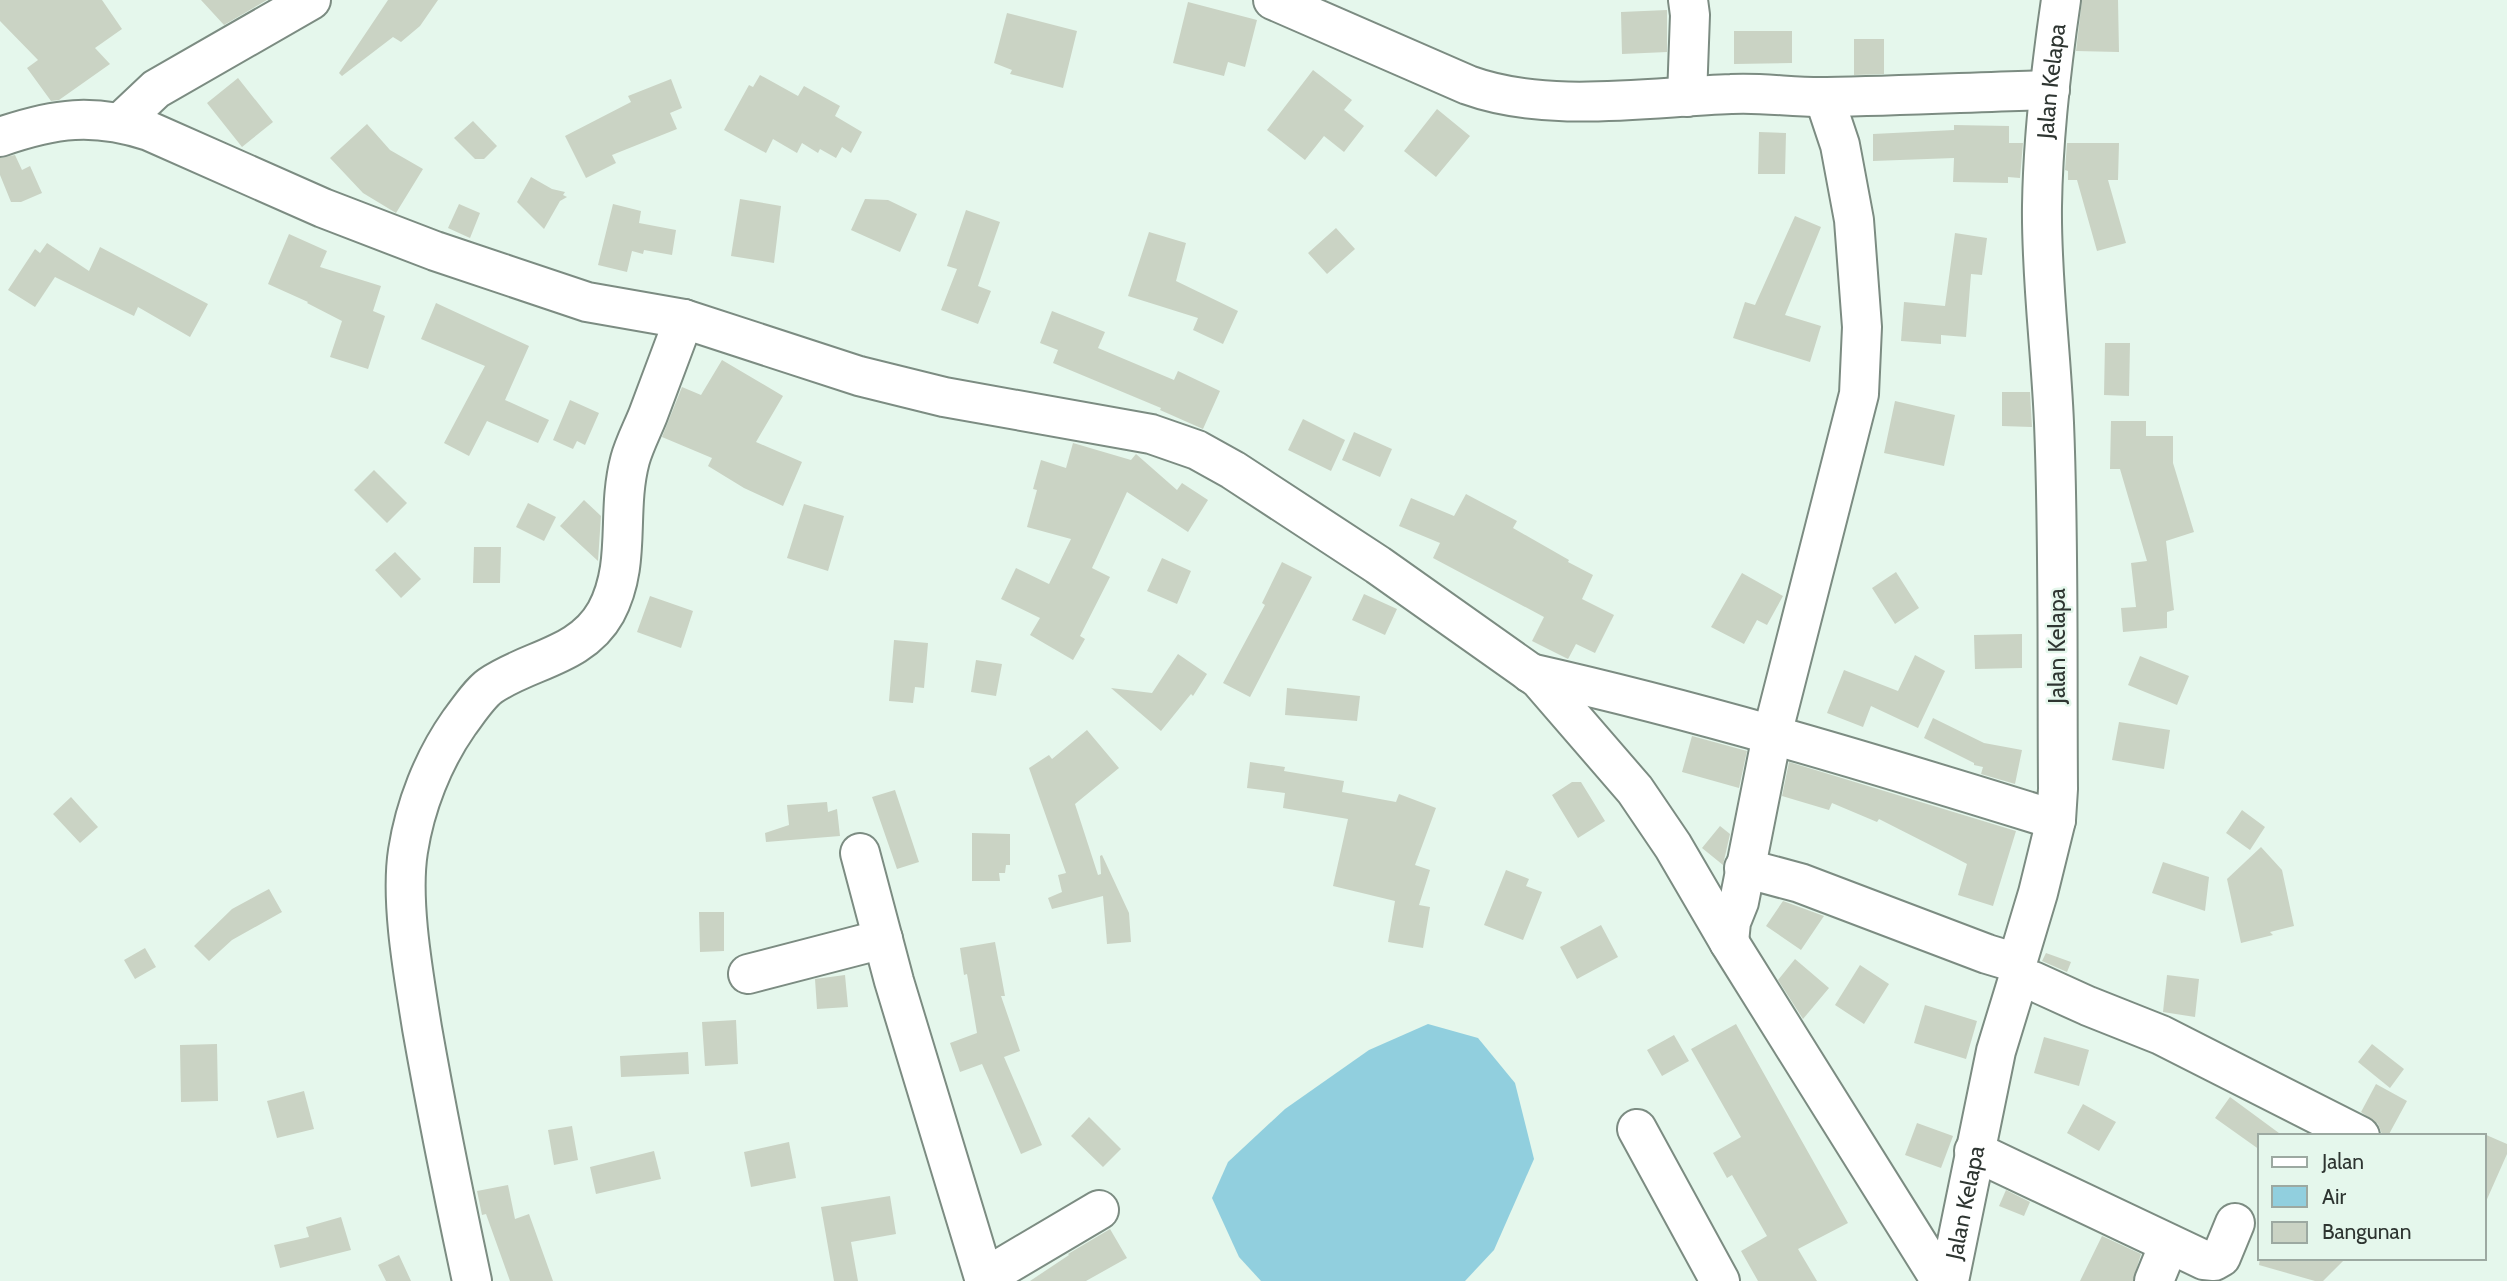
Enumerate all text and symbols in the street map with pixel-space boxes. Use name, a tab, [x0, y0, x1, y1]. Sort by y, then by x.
street label: Jalan Kelapa	[2031, 22, 2071, 141]
street label: Jalan Kelapa	[2043, 588, 2071, 705]
legend	[2258, 1134, 2486, 1260]
street label: Jalan Kelapa	[1940, 1143, 1990, 1263]
text: Jalan	[2321, 1149, 2364, 1174]
text: Air	[2322, 1184, 2346, 1209]
text: Bangunan	[2322, 1219, 2411, 1244]

